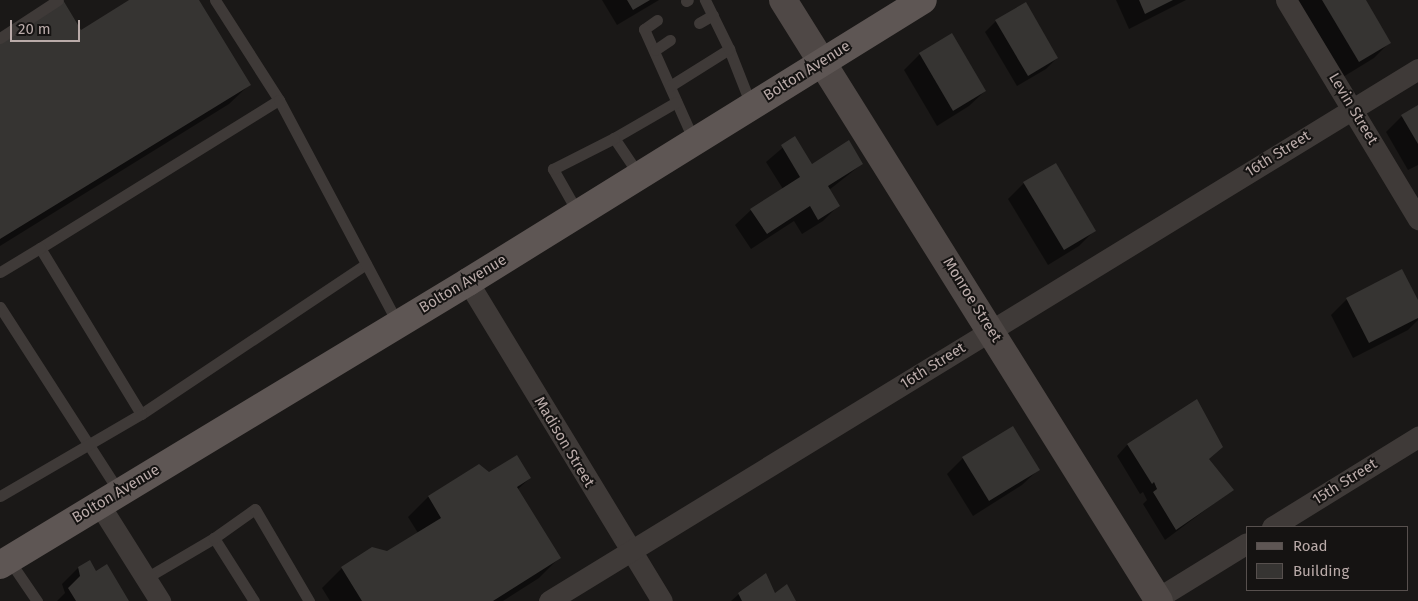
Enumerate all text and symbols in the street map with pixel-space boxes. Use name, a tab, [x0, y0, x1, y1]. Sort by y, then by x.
scale bar	[12, 10, 82, 42]
text: 20 m	[18, 20, 51, 38]
street label: Bolton Avenue	[760, 37, 854, 105]
street label: Levin Street	[1325, 70, 1381, 148]
street label: 16th Street	[1242, 127, 1314, 181]
street label: Bolton Avenue	[416, 251, 510, 317]
street label: Monroe Street	[939, 254, 1005, 346]
street label: 16th Street	[897, 339, 969, 393]
street label: Madison Street	[530, 394, 598, 490]
street label: 15th Street	[1309, 455, 1381, 509]
street label: Bolton Avenue	[69, 461, 163, 527]
legend	[1246, 526, 1408, 591]
text: Road	[1293, 537, 1328, 555]
text: Building	[1293, 562, 1349, 580]

